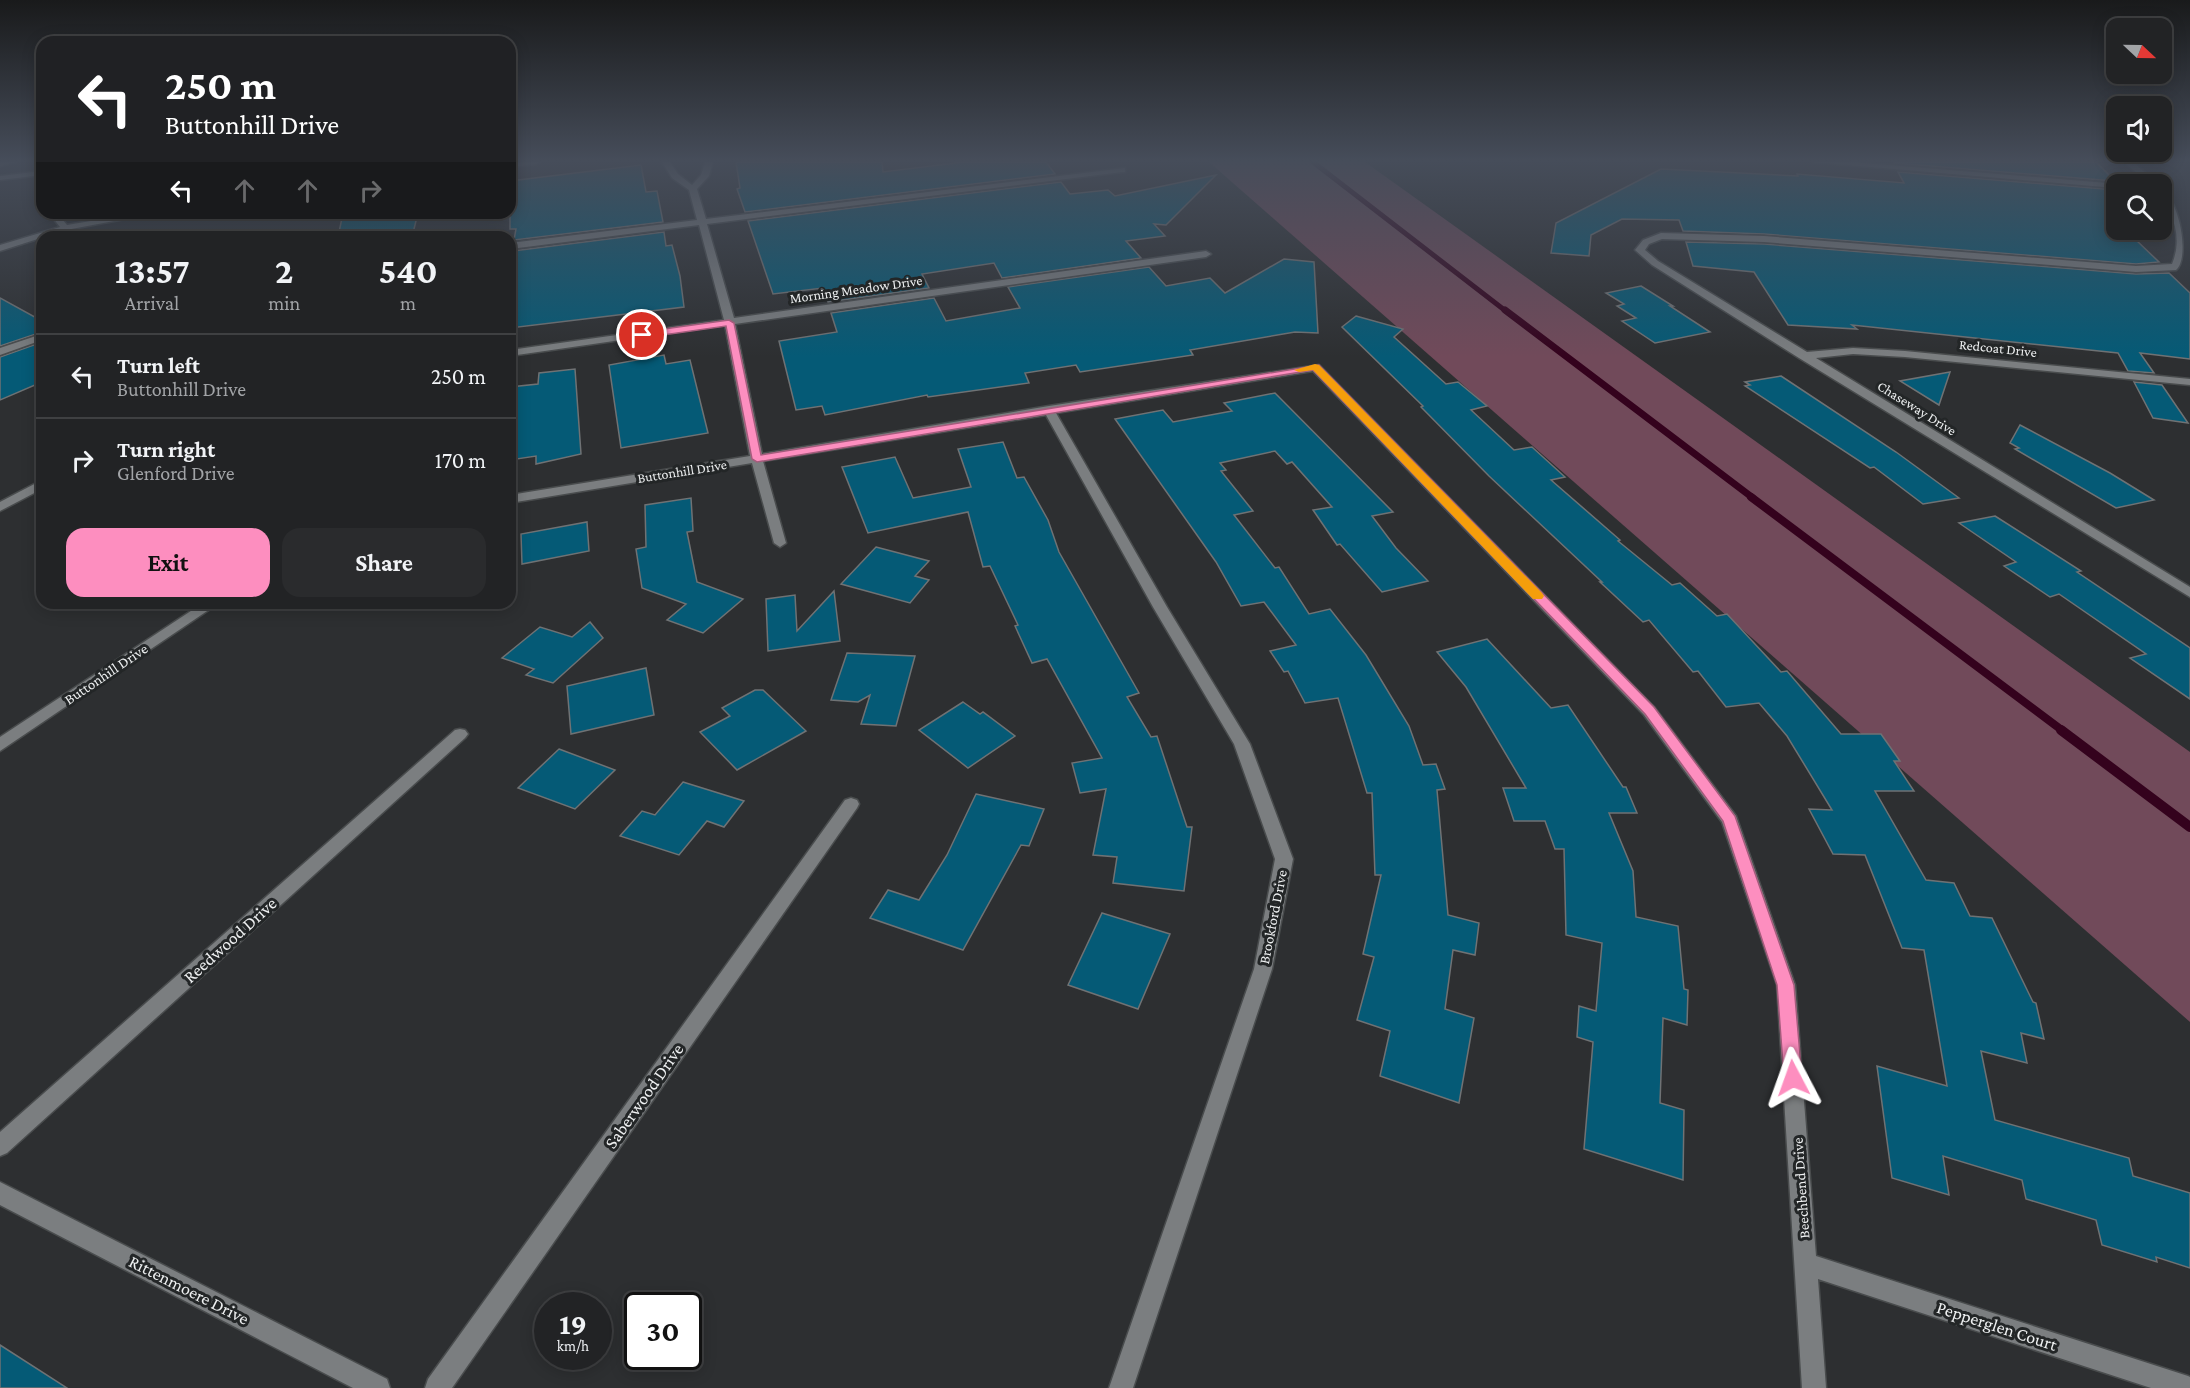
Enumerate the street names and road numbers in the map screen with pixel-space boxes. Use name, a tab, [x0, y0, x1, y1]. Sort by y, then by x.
street label: Morning Meadow Drive	[789, 272, 923, 306]
street label: Redcoat Drive	[1958, 336, 2038, 360]
street label: Chaseway Drive	[1875, 377, 1959, 439]
street label: Buttonhill Drive	[636, 456, 728, 486]
street label: Buttonhill Drive	[61, 640, 151, 708]
street label: Brookford Drive	[1256, 868, 1290, 965]
street label: Reedwood Drive	[179, 893, 281, 987]
street label: Saberwood Drive	[600, 1040, 688, 1152]
street label: Beechbend Drive	[1789, 1137, 1813, 1239]
street label: Rittenmoere Drive	[126, 1251, 252, 1329]
street label: Pepperglen Court	[1934, 1297, 2061, 1355]

